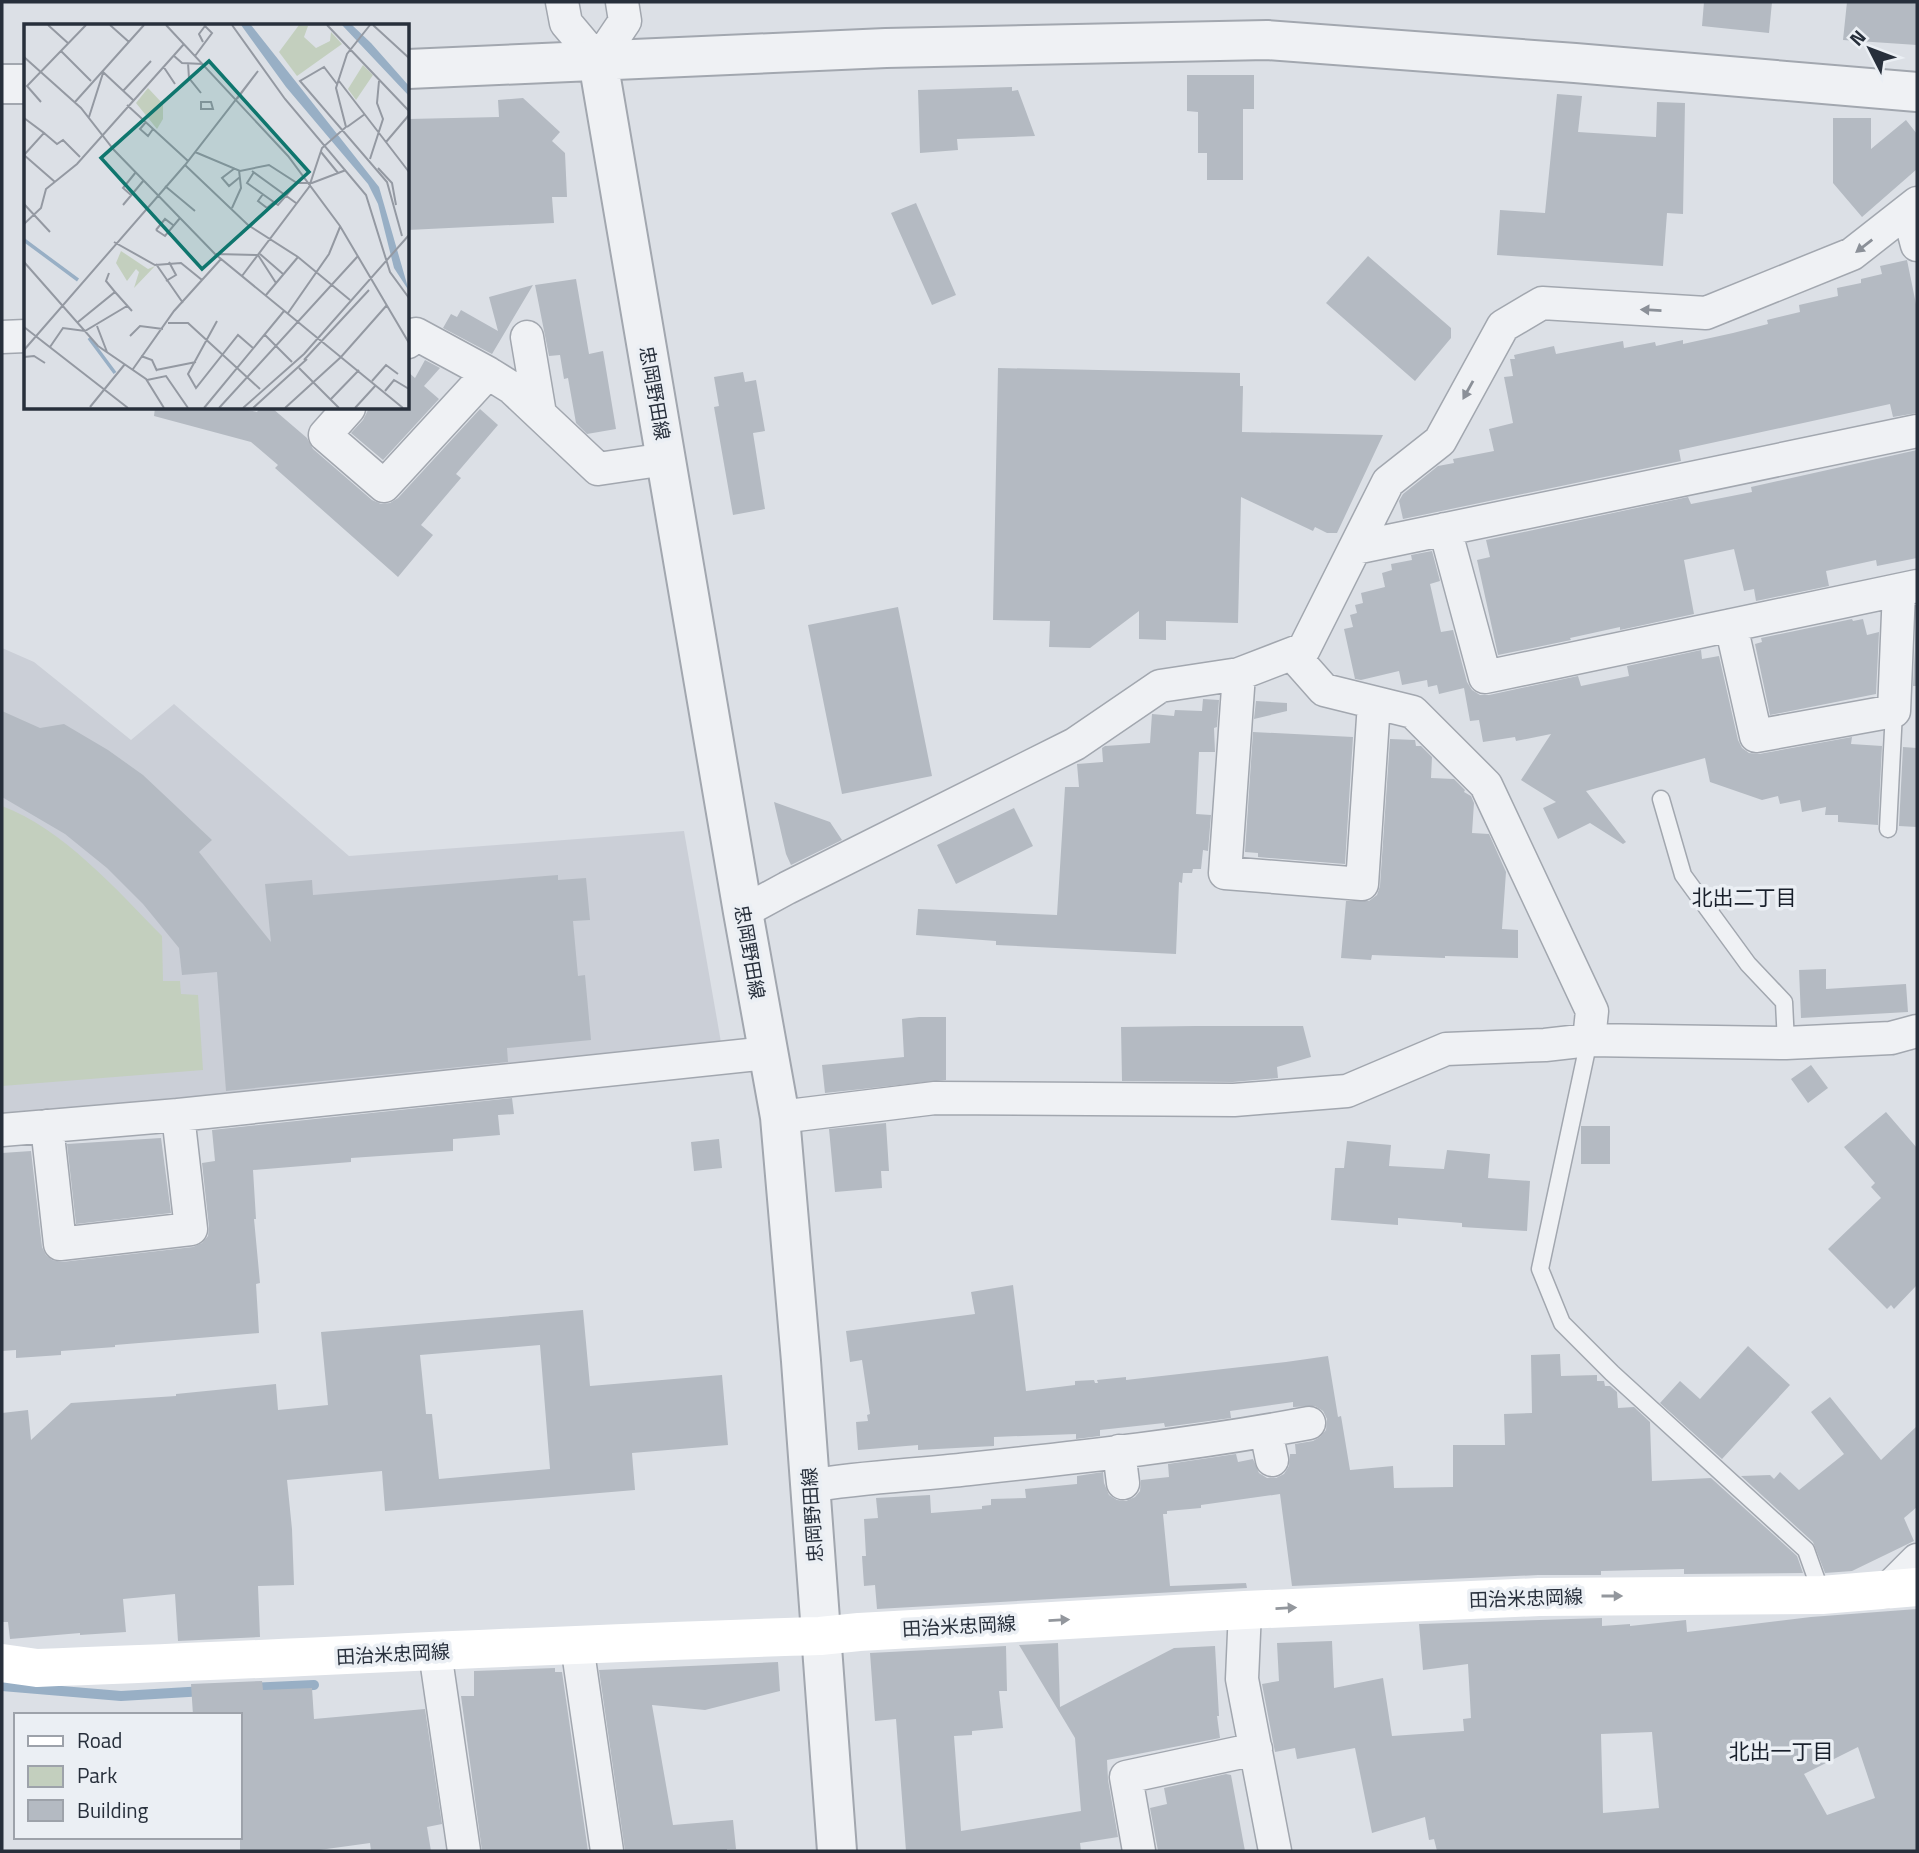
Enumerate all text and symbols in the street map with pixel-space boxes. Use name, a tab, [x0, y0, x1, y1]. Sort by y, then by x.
north arrow	[1835, 14, 1905, 84]
text: N	[1842, 23, 1872, 52]
inset map	[24, 24, 410, 410]
one-way arrow	[1855, 238, 1873, 253]
one-way arrow	[1639, 304, 1661, 315]
street label: 忠岡野田線	[633, 344, 678, 442]
one-way arrow	[1462, 381, 1474, 400]
district label: 北出二丁目	[1692, 881, 1797, 913]
street label: 忠岡野田線	[728, 903, 773, 1001]
street label: 忠岡野田線	[794, 1467, 829, 1563]
street label: 田治米忠岡線	[1469, 1581, 1583, 1614]
one-way arrow	[1601, 1590, 1623, 1602]
one-way arrow	[1276, 1602, 1298, 1613]
street label: 田治米忠岡線	[901, 1608, 1017, 1643]
one-way arrow	[1048, 1615, 1070, 1626]
street label: 田治米忠岡線	[335, 1636, 451, 1671]
legend	[14, 1713, 242, 1839]
text: Road	[77, 1724, 122, 1756]
district label: 北出一丁目	[1729, 1735, 1834, 1767]
text: Park	[77, 1759, 117, 1791]
text: Building	[77, 1794, 149, 1826]

